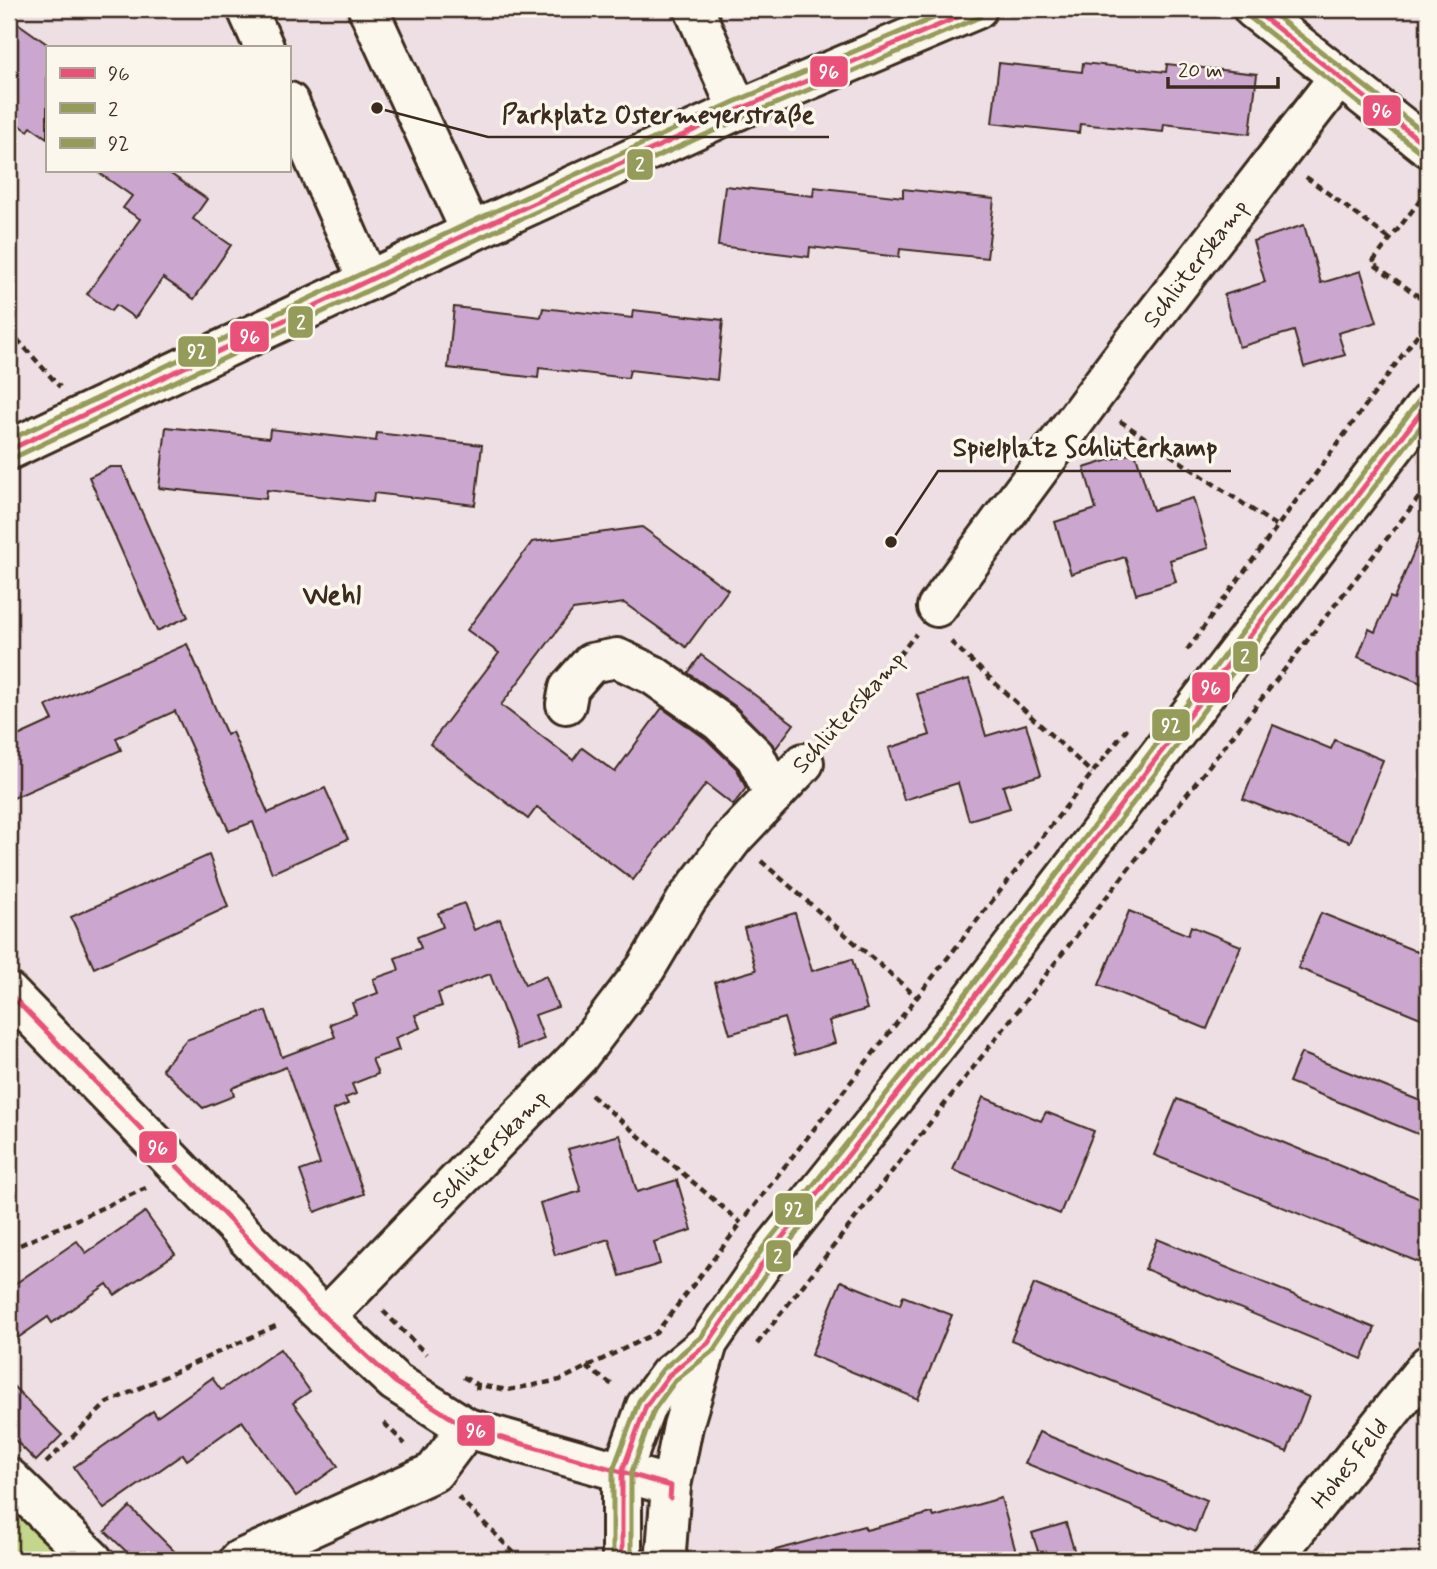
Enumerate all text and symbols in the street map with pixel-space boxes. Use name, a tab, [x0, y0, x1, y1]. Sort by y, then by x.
legend	[46, 46, 290, 172]
scale bar	[1168, 46, 1278, 90]
line badge: 96	[809, 55, 849, 88]
text: 20 m	[1178, 57, 1223, 85]
text: 96	[108, 60, 130, 88]
text: 96	[819, 60, 839, 85]
callout: Parkplatz Ostermeyerstraße	[488, 90, 829, 137]
line badge: 96	[1362, 94, 1402, 127]
text: 2	[108, 96, 118, 124]
text: Parkplatz Ostermeyerstraße	[502, 99, 814, 133]
text: 96	[1372, 99, 1392, 124]
text: 92	[108, 130, 129, 158]
line badge: 2	[626, 148, 654, 181]
text: 2	[635, 153, 645, 178]
street label: Schlüterskamp	[1137, 193, 1256, 335]
line badge: 2	[287, 305, 314, 339]
text: 2	[296, 311, 306, 336]
line badge: 96	[229, 320, 270, 353]
text: 96	[240, 325, 260, 350]
line badge: 92	[177, 335, 217, 368]
text: 92	[187, 340, 207, 365]
callout: Spielplatz Schlüterkamp	[938, 424, 1231, 471]
text: Spielplatz Schlüterkamp	[953, 432, 1217, 466]
district label: Wehl	[303, 578, 362, 615]
line badge: 2	[1232, 640, 1259, 673]
street label: Schlüterskamp	[786, 645, 912, 781]
text: 2	[1240, 645, 1250, 670]
line badge: 96	[1191, 671, 1231, 704]
text: 96	[1201, 676, 1221, 701]
line badge: 92	[1151, 708, 1191, 742]
text: 92	[1161, 714, 1181, 739]
street label: Schlüterskamp	[425, 1083, 555, 1216]
line badge: 96	[138, 1130, 178, 1164]
text: 96	[148, 1136, 168, 1161]
line badge: 92	[774, 1192, 814, 1226]
text: 92	[784, 1198, 804, 1223]
line badge: 2	[765, 1239, 792, 1273]
text: 2	[773, 1245, 783, 1270]
street label: Hohes Feld	[1305, 1413, 1396, 1516]
line badge: 96	[456, 1414, 496, 1447]
text: 96	[466, 1419, 486, 1444]

